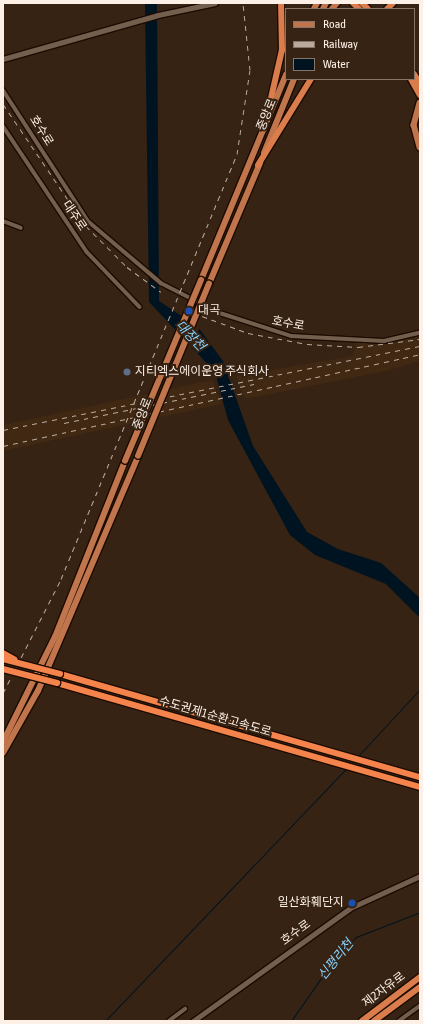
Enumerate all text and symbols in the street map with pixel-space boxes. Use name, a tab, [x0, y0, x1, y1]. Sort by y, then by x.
legend	[285, 8, 415, 80]
text: Road	[323, 17, 346, 31]
text: Railway	[323, 37, 358, 51]
text: Water	[323, 57, 349, 71]
street label: 중앙로	[254, 97, 280, 133]
street label: 호수로	[26, 113, 56, 149]
street label: 대주로	[59, 198, 89, 234]
place label: 대곡	[198, 304, 220, 318]
marker: 대곡	[183, 305, 195, 317]
street label: 호수로	[270, 314, 306, 334]
water label: 대장천	[172, 318, 208, 354]
place label: 지티엑스에이운영 주식회사	[135, 365, 269, 379]
marker: 지티엑스에이운영 주식회사	[122, 367, 132, 377]
street label: 중앙로	[130, 396, 156, 432]
street label: 수도권제1순환고속도로	[157, 694, 273, 740]
place label: 일산화훼단지	[278, 896, 344, 910]
marker: 일산화훼단지	[347, 898, 357, 908]
street label: 호수로	[278, 917, 314, 949]
water label: 신평리천	[315, 937, 357, 983]
street label: 제2자유로	[360, 969, 408, 1011]

